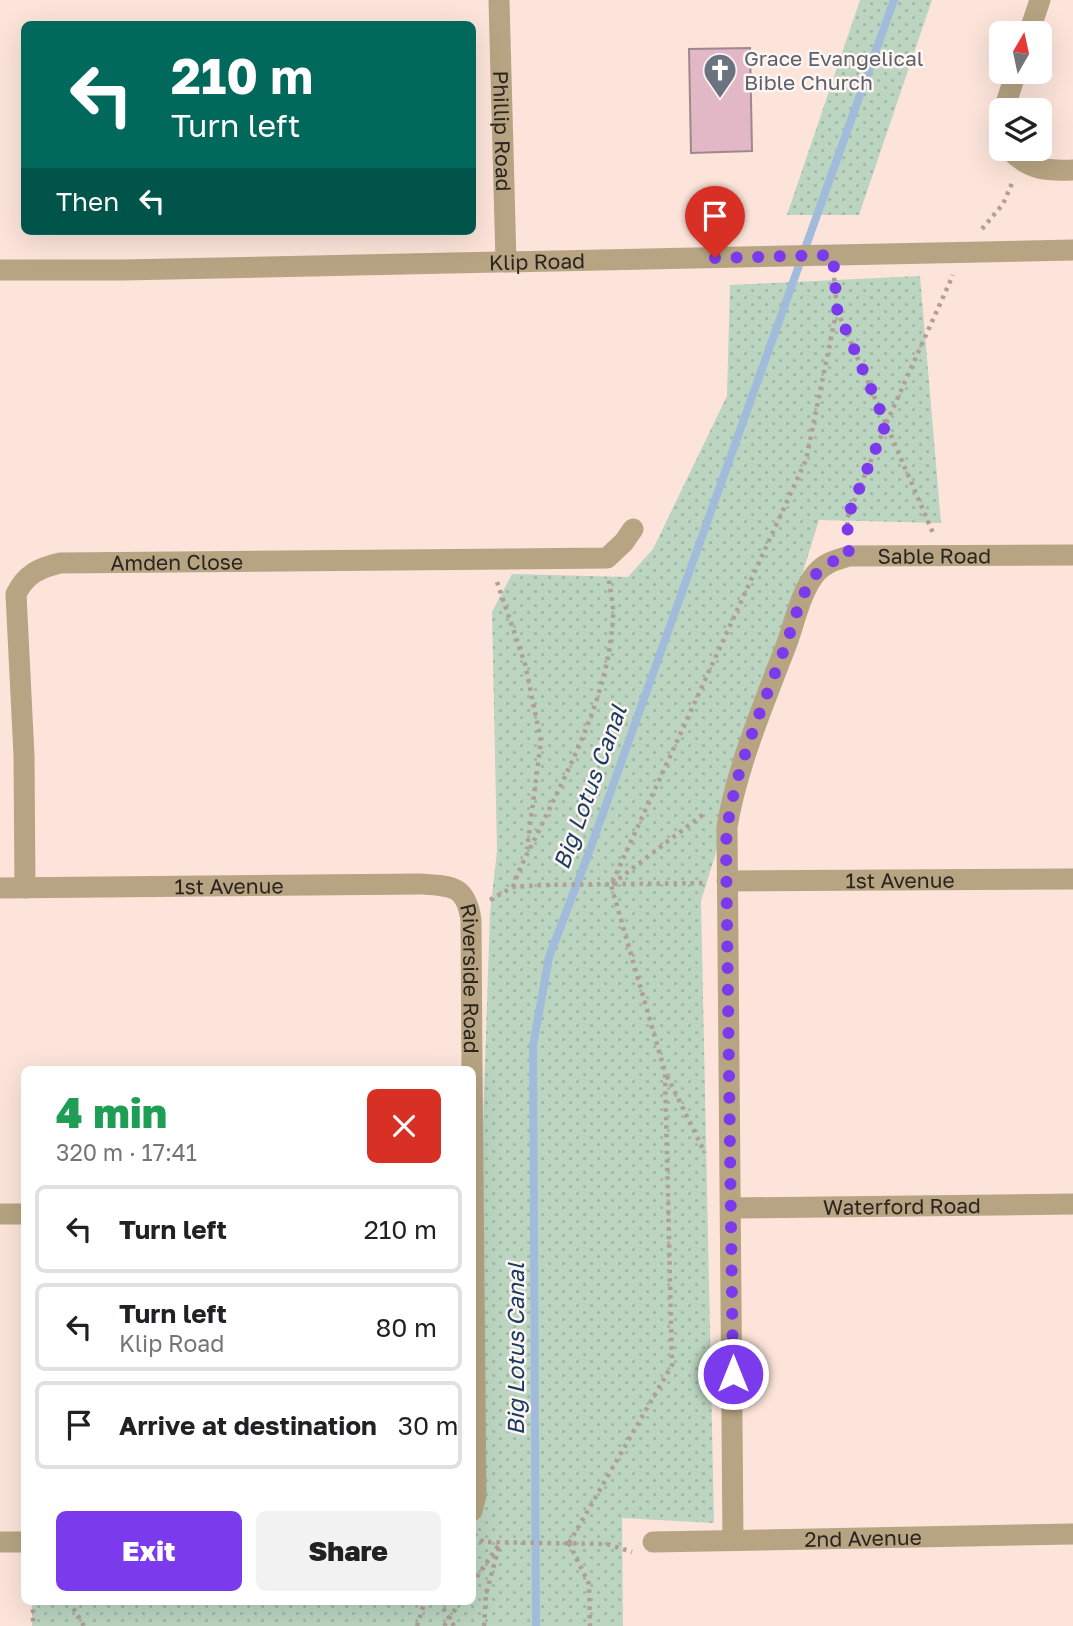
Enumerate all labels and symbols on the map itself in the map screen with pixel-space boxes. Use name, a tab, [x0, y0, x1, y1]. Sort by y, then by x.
north arrow	[989, 21, 1052, 84]
place label: Grace Evangelical Bible Church	[744, 45, 924, 95]
church icon: Grace Evangelical Bible Church	[701, 51, 739, 100]
street label: Phillip Road	[488, 70, 517, 192]
pin	[685, 186, 745, 258]
street label: Klip Road	[488, 247, 585, 275]
street label: Sable Road	[877, 542, 991, 569]
street label: Amden Close	[110, 548, 243, 576]
water label: Big Lotus Canal	[546, 700, 632, 873]
street label: 1st Avenue	[845, 867, 955, 893]
street label: 1st Avenue	[174, 872, 284, 899]
street label: Riverside Road	[455, 901, 485, 1054]
street label: Waterford Road	[823, 1192, 981, 1220]
water label: Big Lotus Canal	[501, 1261, 529, 1435]
position arrow	[696, 1337, 770, 1411]
street label: 2nd Avenue	[804, 1524, 922, 1552]

